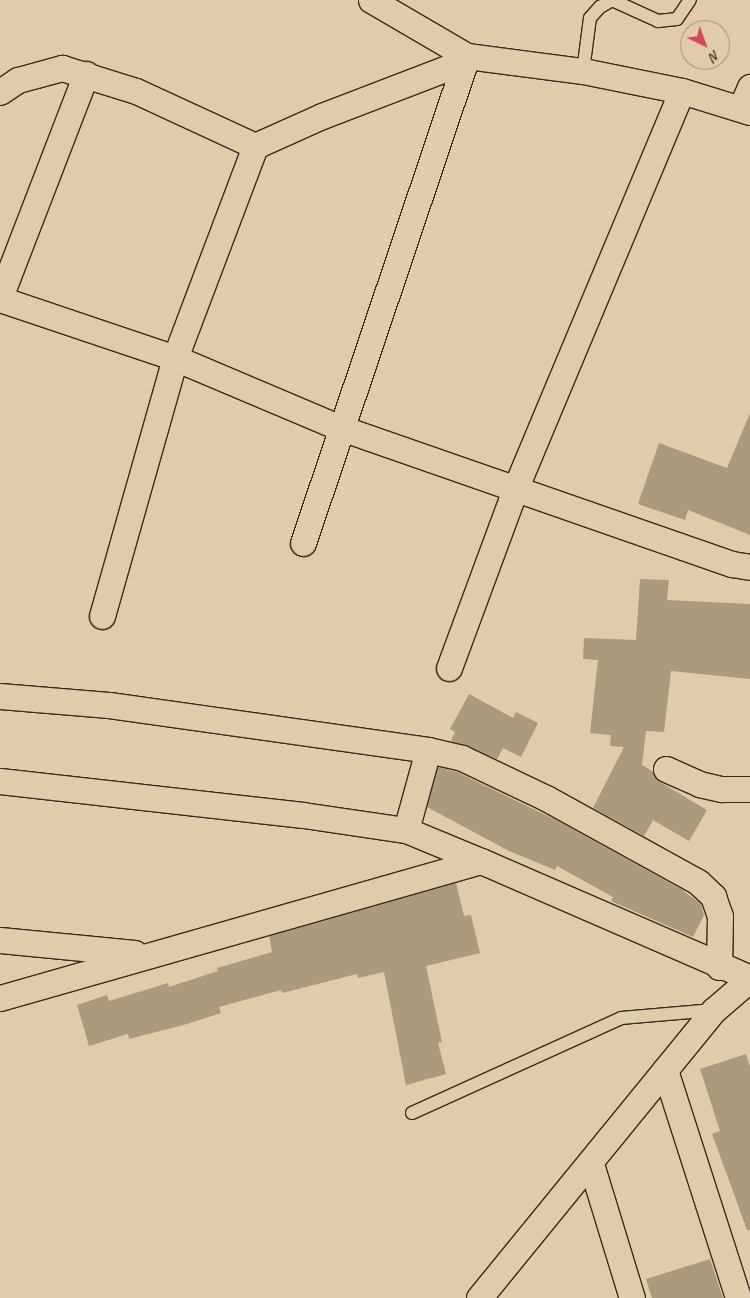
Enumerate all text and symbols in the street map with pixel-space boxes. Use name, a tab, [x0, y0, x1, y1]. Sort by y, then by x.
north arrow	[680, 20, 730, 70]
text: N	[706, 47, 724, 65]

